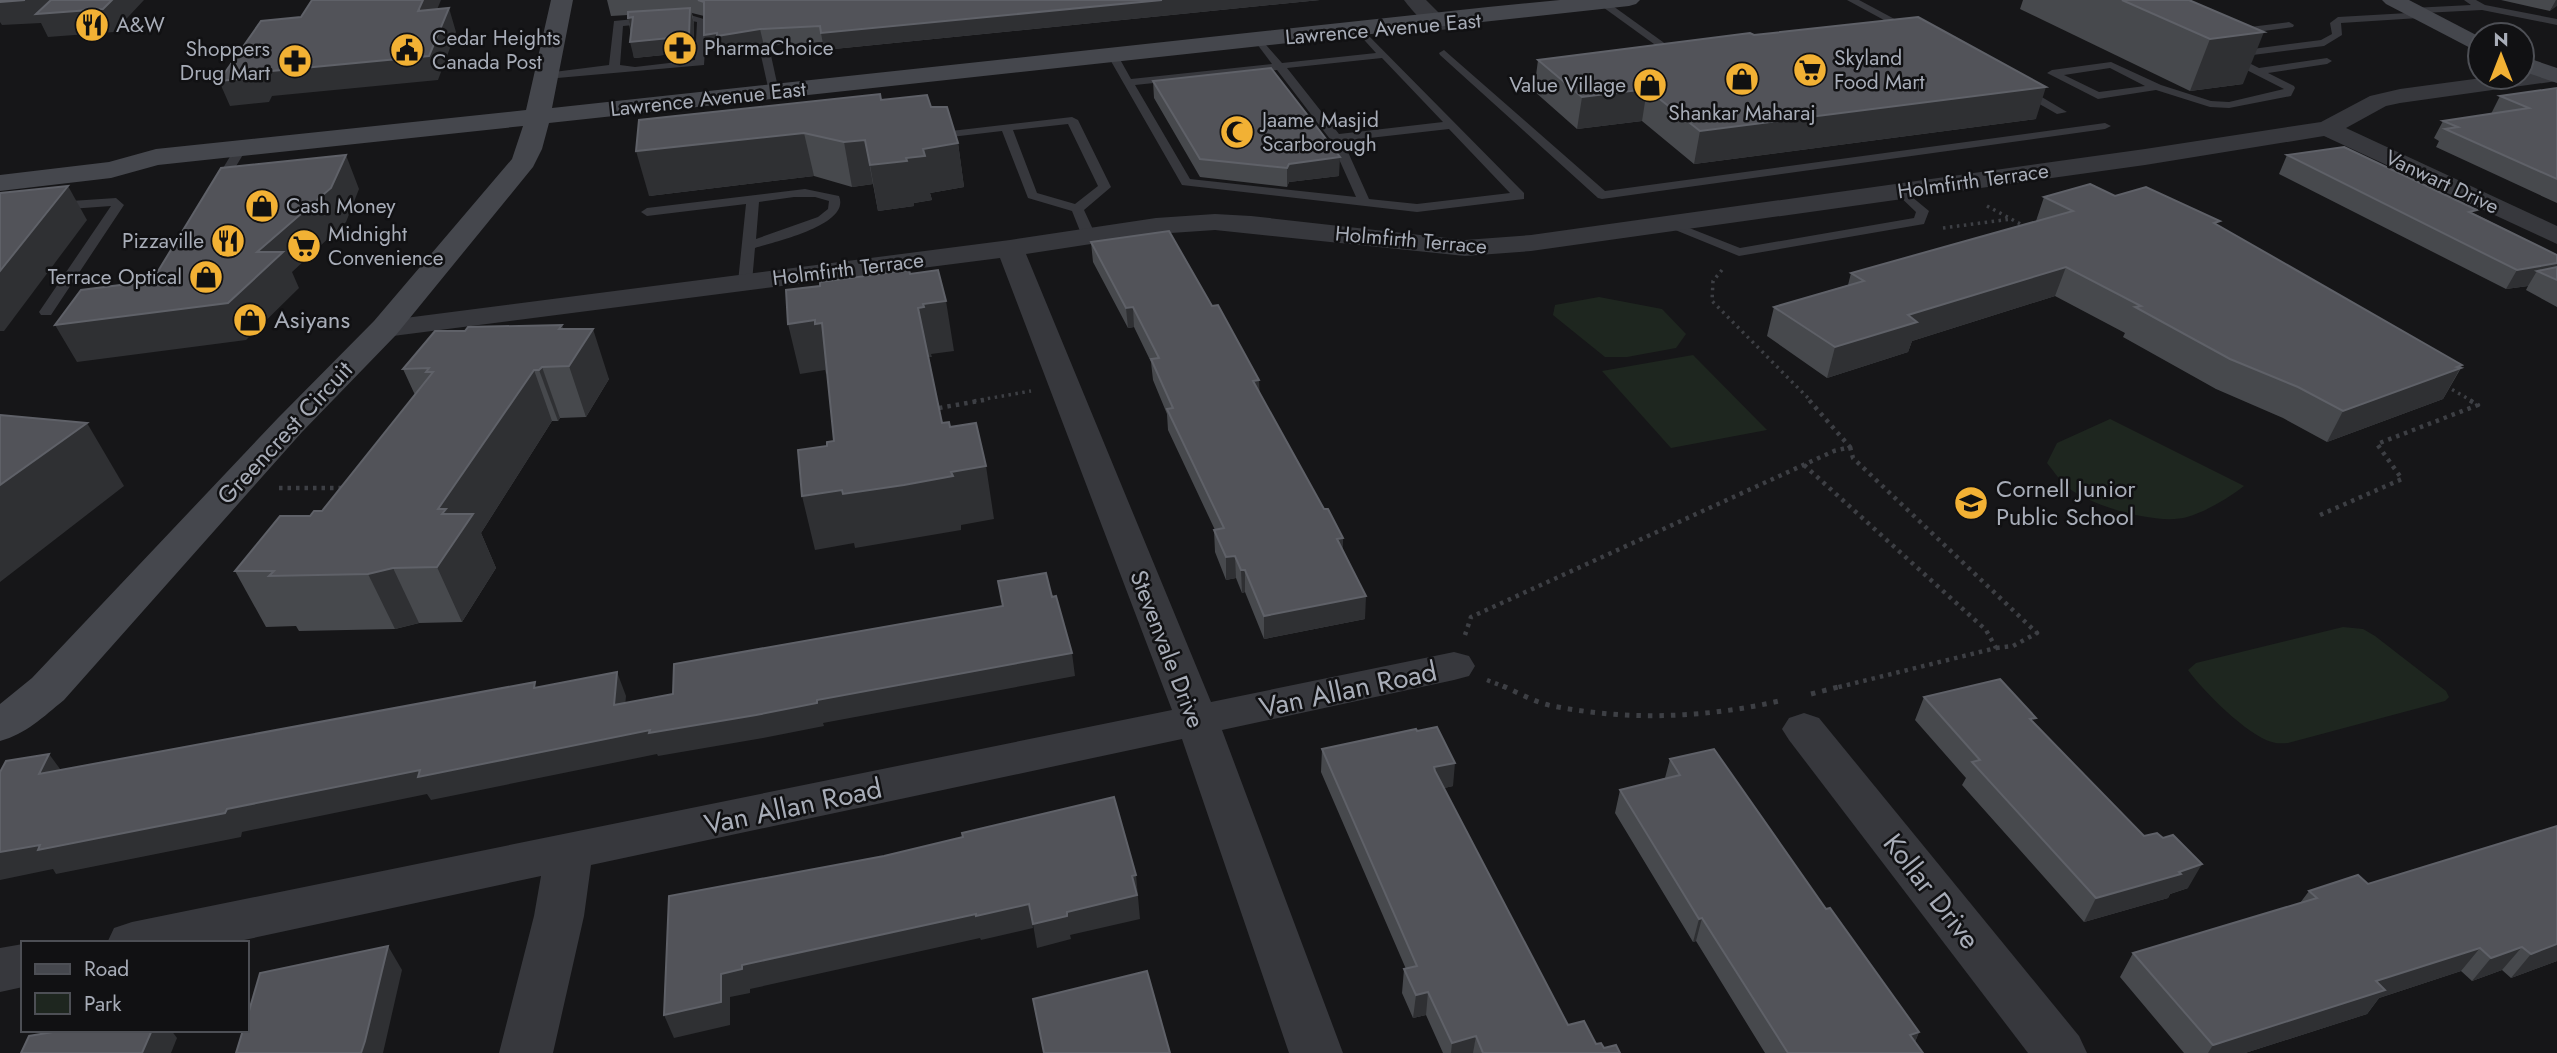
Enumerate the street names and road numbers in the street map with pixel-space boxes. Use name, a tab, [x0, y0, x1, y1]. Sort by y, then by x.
street label: Lawrence Avenue East	[1284, 5, 1482, 53]
street label: Lawrence Avenue East	[609, 74, 807, 124]
street label: Vanwart Drive	[2380, 143, 2504, 222]
street label: Holmfirth Terrace	[1895, 156, 2051, 206]
street label: Holmfirth Terrace	[1334, 218, 1488, 262]
street label: Holmfirth Terrace	[770, 245, 926, 293]
street label: Greencrest Circuit	[209, 353, 361, 512]
street label: Stevenvale Drive	[1121, 565, 1214, 733]
street label: Van Allan Road	[1256, 651, 1441, 728]
street label: Van Allan Road	[701, 768, 886, 845]
street label: Kollar Drive	[1873, 825, 1990, 958]

